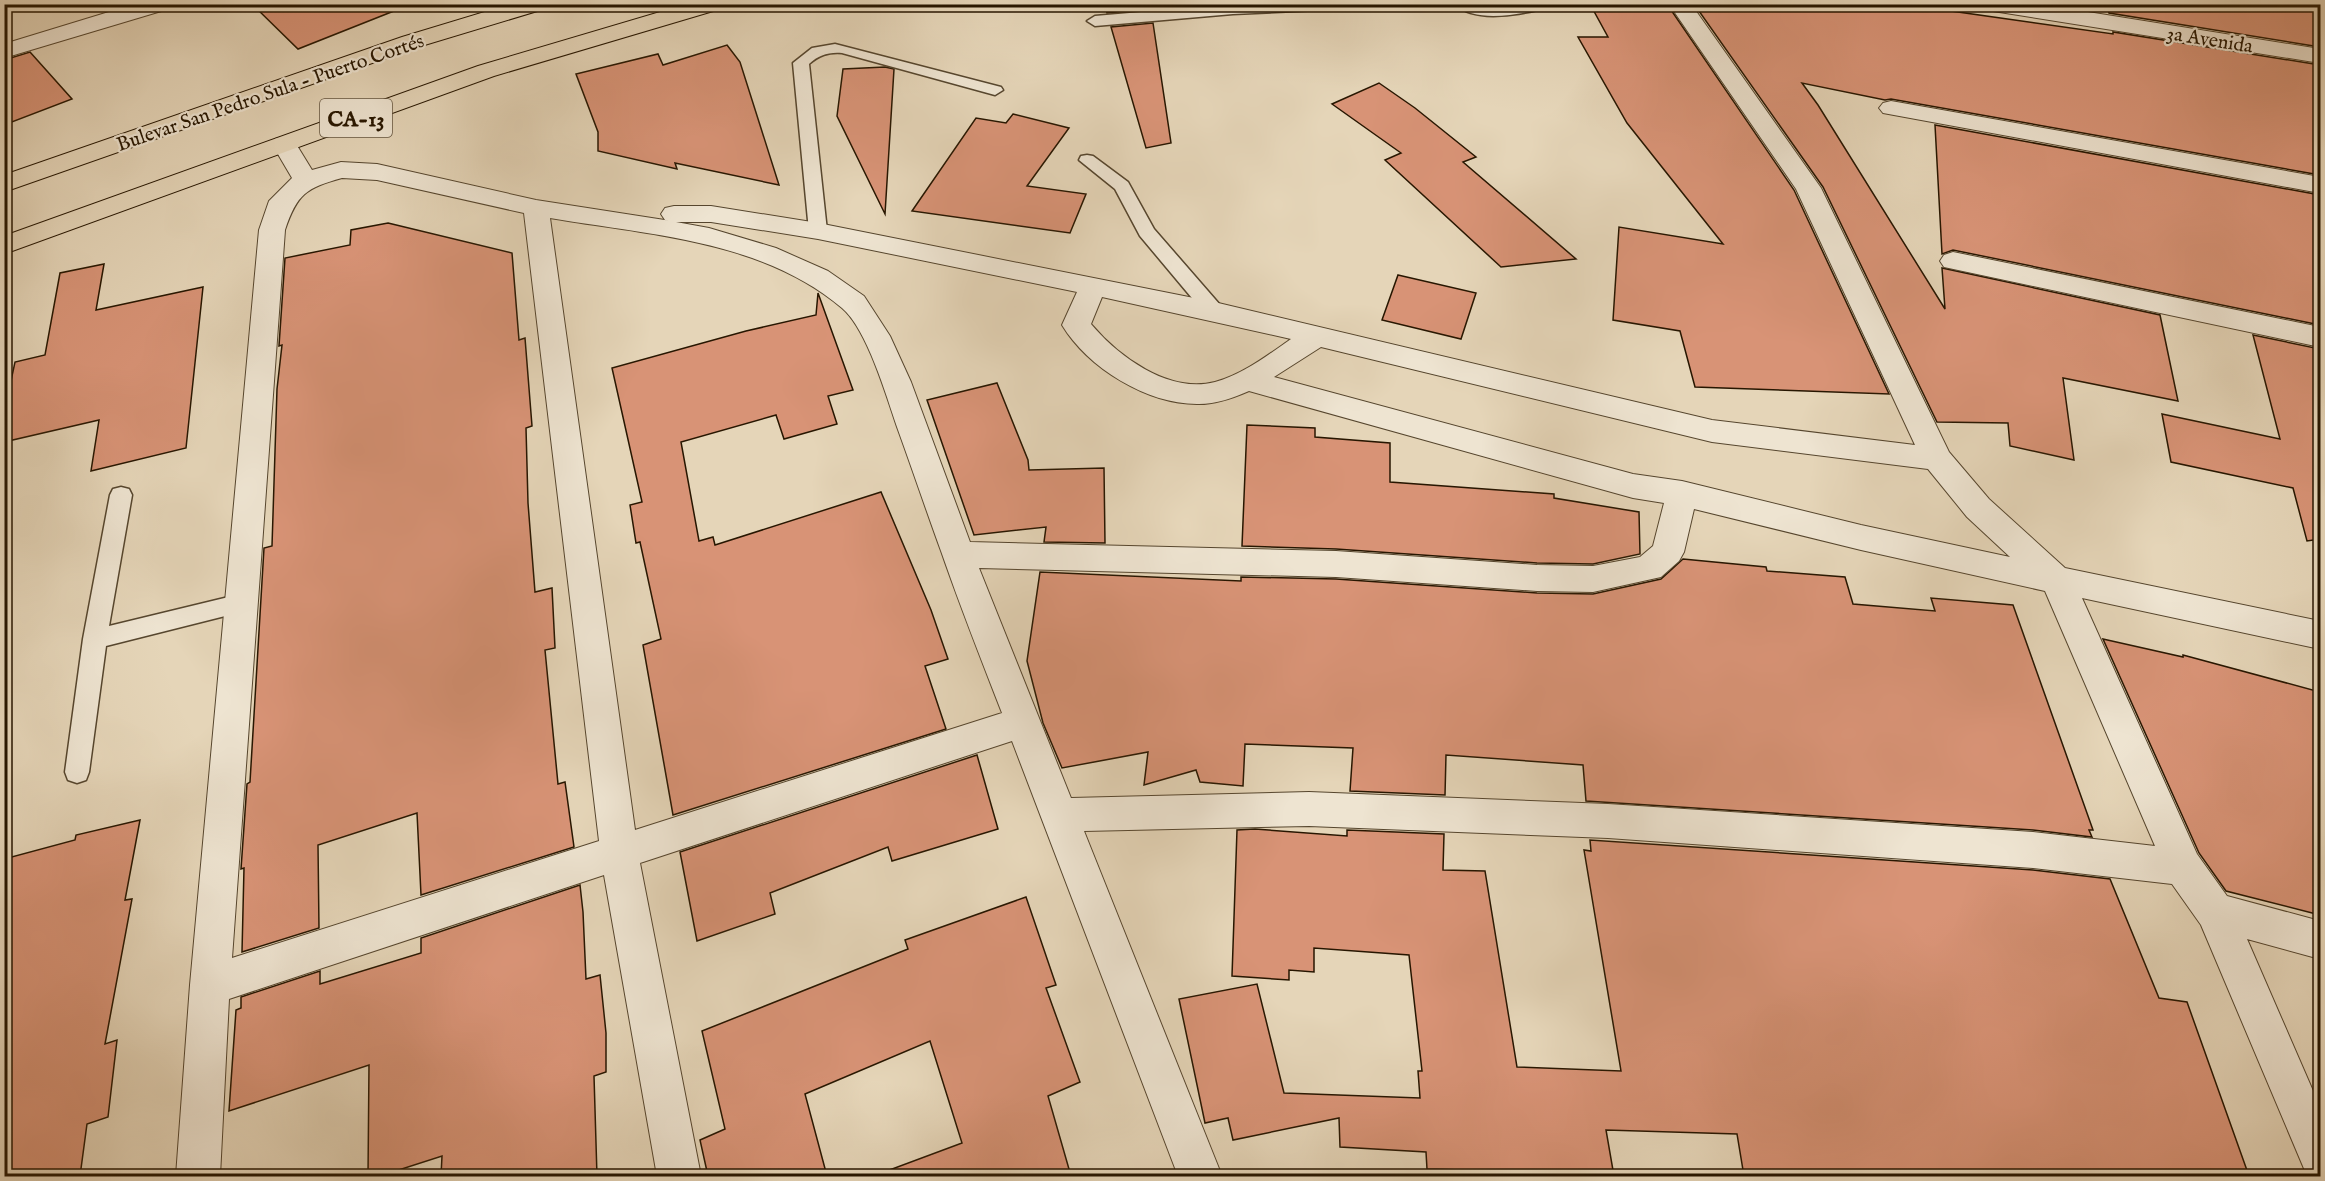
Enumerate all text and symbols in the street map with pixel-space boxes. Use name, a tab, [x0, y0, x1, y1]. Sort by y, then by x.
street label: 3a Avenida	[2165, 21, 2255, 60]
street label: Bulevar San Pedro Sula - Puerto Cortés	[113, 29, 427, 158]
road number: CA-13	[320, 99, 392, 137]

